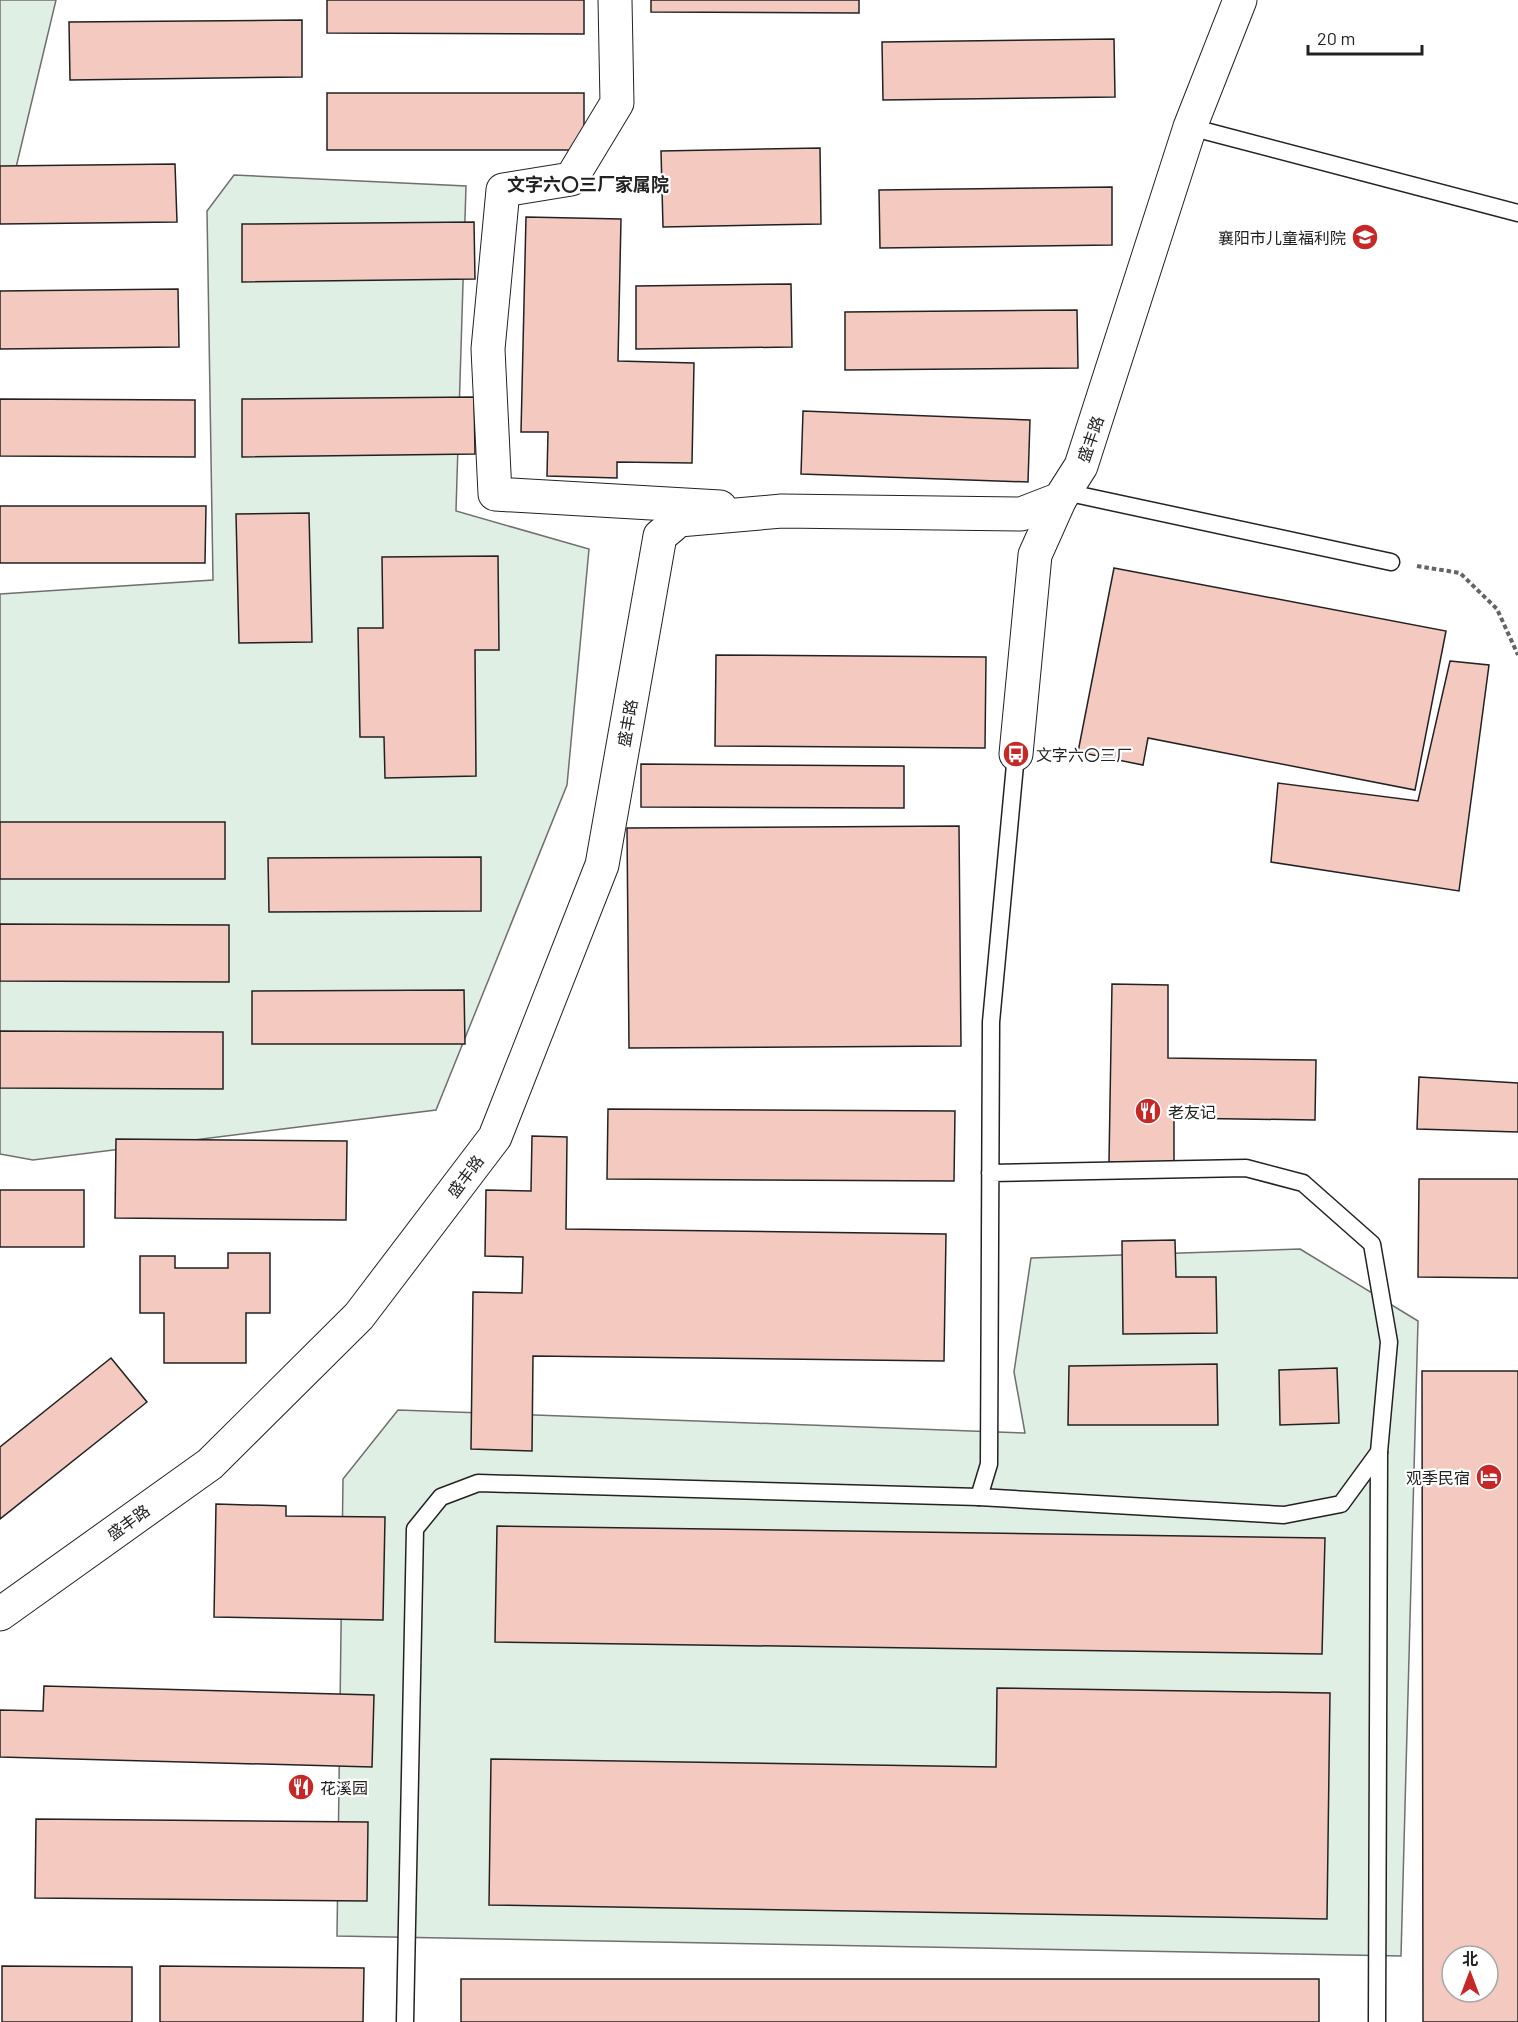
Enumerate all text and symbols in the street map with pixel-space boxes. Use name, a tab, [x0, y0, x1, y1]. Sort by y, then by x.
scale bar	[1308, 18, 1422, 56]
text: 20 m	[1317, 27, 1355, 49]
district label: 文字六〇三厂家属院	[507, 173, 669, 195]
school or university icon: 襄阳市儿童福利院	[1350, 222, 1380, 252]
place label: 襄阳市儿童福利院	[1218, 228, 1346, 247]
street label: 盛丰路	[1073, 413, 1107, 465]
street label: 盛丰路	[613, 698, 641, 748]
bus stop icon: 文字六〇三厂	[1001, 739, 1031, 769]
place label: 文字六〇三厂	[1036, 745, 1132, 764]
restaurant icon: 老友记	[1133, 1096, 1163, 1126]
place label: 老友记	[1168, 1102, 1216, 1121]
street label: 盛丰路	[443, 1151, 487, 1201]
hotel icon: 观季民宿	[1474, 1462, 1504, 1492]
place label: 观季民宿	[1406, 1468, 1470, 1487]
street label: 盛丰路	[103, 1500, 153, 1544]
restaurant icon: 花溪园	[286, 1772, 316, 1802]
place label: 花溪园	[320, 1778, 368, 1797]
north arrow	[1440, 1944, 1500, 2004]
text: 北	[1462, 1949, 1478, 1968]

